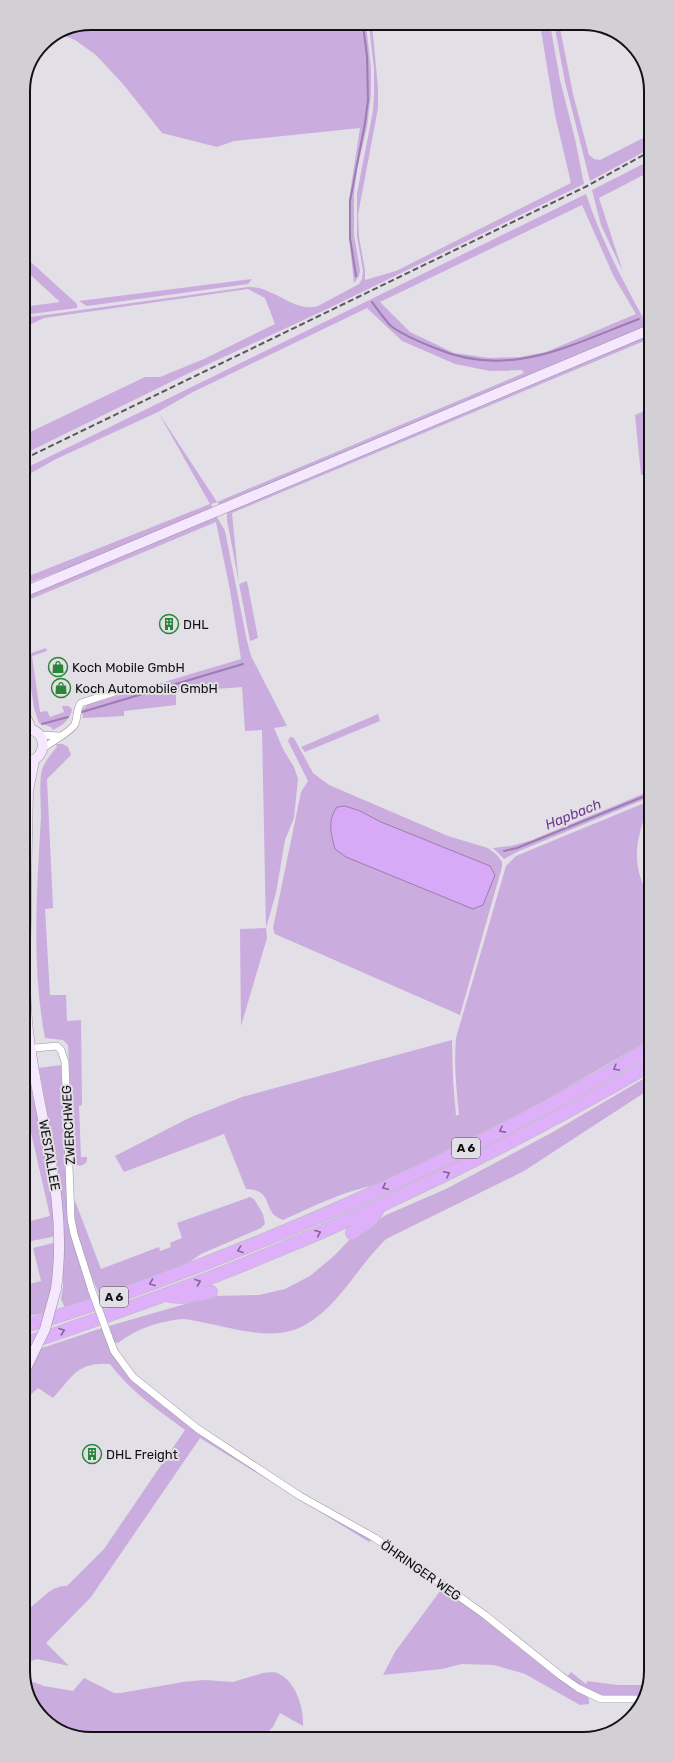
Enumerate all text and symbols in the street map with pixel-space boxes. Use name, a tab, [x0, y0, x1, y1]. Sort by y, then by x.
building icon: DHL	[158, 613, 180, 635]
place label: DHL	[183, 617, 209, 632]
shop icon: Koch Mobile GmbH	[47, 656, 69, 678]
place label: Koch Mobile GmbH	[72, 660, 185, 675]
shop icon: Koch Automobile GmbH	[50, 677, 72, 699]
place label: Koch Automobile GmbH	[75, 681, 218, 696]
water label: Hapbach	[543, 795, 604, 833]
one-way arrow	[613, 1063, 620, 1070]
street label: ZWERCHWEG	[59, 1085, 78, 1165]
street label: WESTALLEE	[36, 1118, 63, 1192]
one-way arrow	[499, 1125, 507, 1133]
road number: A 6	[452, 1138, 480, 1158]
one-way arrow	[443, 1171, 451, 1179]
one-way arrow	[382, 1182, 390, 1190]
one-way arrow	[314, 1230, 322, 1238]
one-way arrow	[237, 1245, 244, 1253]
one-way arrow	[149, 1279, 156, 1287]
one-way arrow	[195, 1279, 202, 1287]
road number: A 6	[100, 1287, 128, 1307]
one-way arrow	[58, 1328, 65, 1336]
building icon: DHL Freight	[81, 1443, 103, 1465]
place label: DHL Freight	[106, 1447, 178, 1463]
street label: ÖHRINGER WEG	[378, 1537, 464, 1604]

